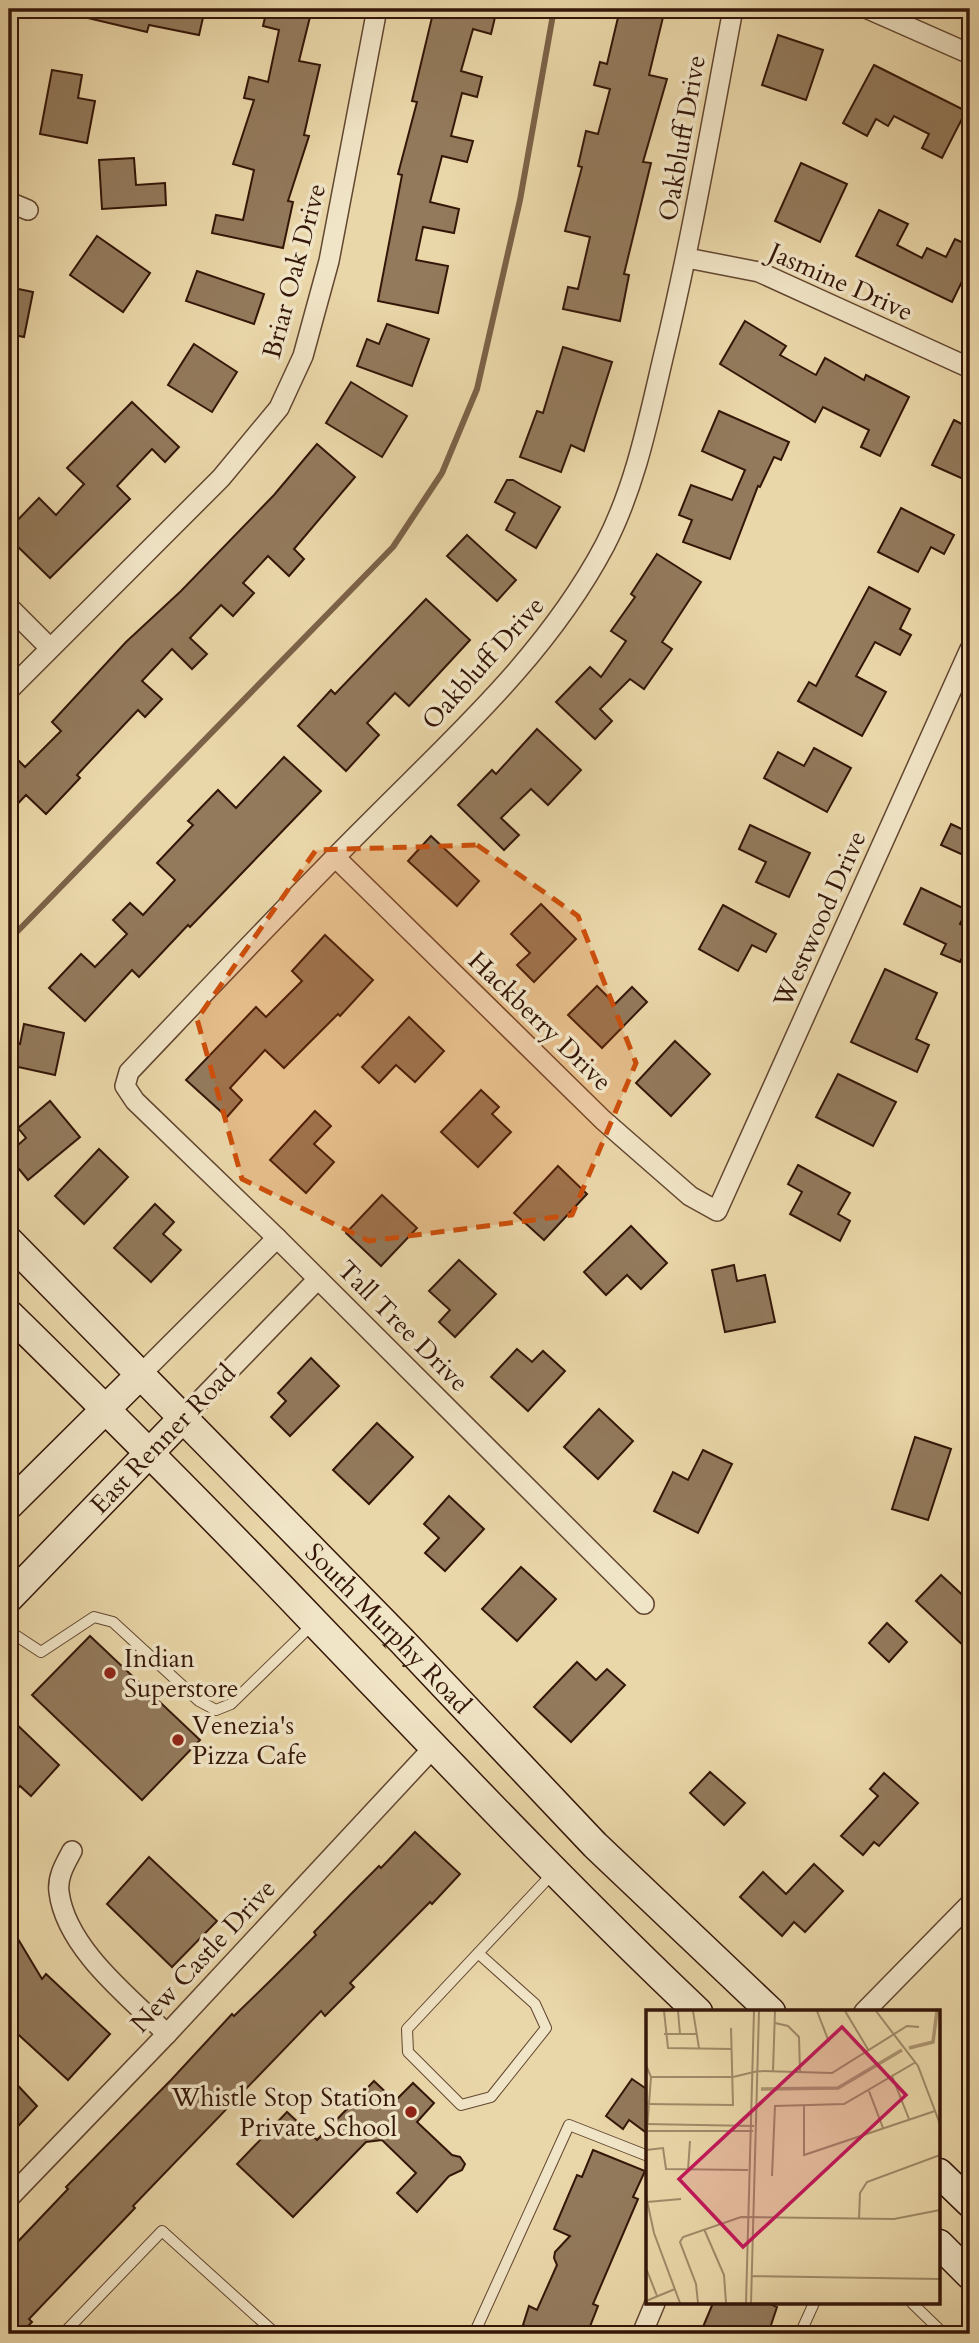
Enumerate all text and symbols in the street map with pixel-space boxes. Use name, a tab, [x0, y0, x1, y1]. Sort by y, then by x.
street label: Oakbluff Drive	[650, 52, 714, 224]
street label: Briar Oak Drive	[254, 180, 334, 362]
street label: Jasmine Drive	[760, 233, 919, 329]
street label: Oakbluff Drive	[414, 589, 552, 737]
street label: Westwood Drive	[765, 825, 875, 1014]
street label: Hackberry Drive	[461, 943, 619, 1099]
street label: Tall Tree Drive	[330, 1253, 476, 1399]
street label: East Renner Road	[82, 1356, 244, 1522]
street label: South Murphy Road	[297, 1535, 479, 1721]
place label: Indian Superstore	[124, 1641, 239, 1706]
marker: Indian Superstore	[102, 1665, 118, 1681]
place label: Venezia's Pizza Cafe	[192, 1708, 307, 1773]
marker: Venezia's Pizza Cafe	[170, 1732, 186, 1748]
street label: New Castle Drive	[123, 1872, 283, 2040]
inset map	[646, 2010, 940, 2304]
place label: Whistle Stop Station Private School	[170, 2080, 397, 2145]
marker: Whistle Stop Station Private School	[403, 2104, 419, 2120]

